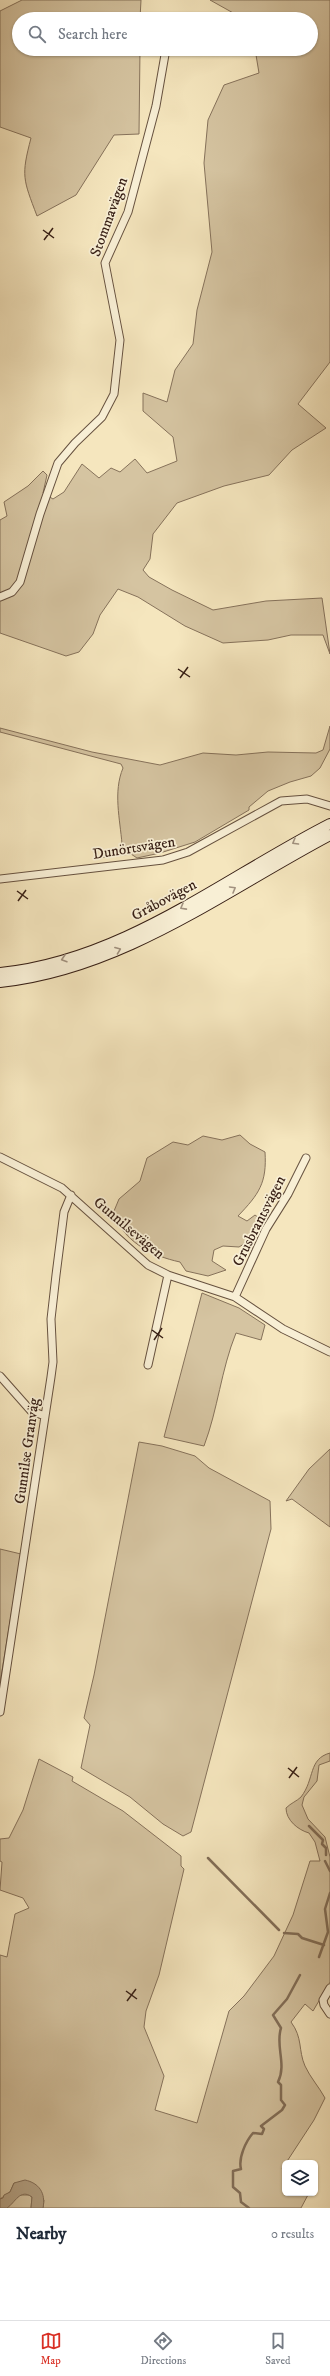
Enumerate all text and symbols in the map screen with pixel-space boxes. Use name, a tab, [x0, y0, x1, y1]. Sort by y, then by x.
search box	[12, 12, 318, 56]
icon: search	[26, 23, 48, 45]
text: Search here	[58, 25, 127, 44]
street label: Stommavägen	[86, 175, 132, 259]
street label: Dunörtsvägen	[91, 832, 177, 864]
one-way arrow	[292, 838, 299, 845]
street label: Gråbovägen	[128, 875, 200, 925]
one-way arrow	[229, 887, 236, 894]
one-way arrow	[180, 903, 187, 910]
one-way arrow	[115, 946, 122, 954]
one-way arrow	[61, 954, 68, 963]
street label: Grusbrantsvägen	[228, 1172, 290, 1269]
street label: Gunnilsevägen	[89, 1193, 169, 1263]
street label: Gunnilse Granväg	[10, 1396, 44, 1505]
map controls	[282, 2160, 318, 2196]
button: layers	[282, 2160, 318, 2196]
text: Nearby	[16, 2223, 66, 2245]
text: 0 results	[271, 2226, 314, 2242]
tab: Map	[40, 2330, 62, 2368]
tab: Directions	[141, 2330, 186, 2368]
tab: Saved	[265, 2330, 290, 2368]

